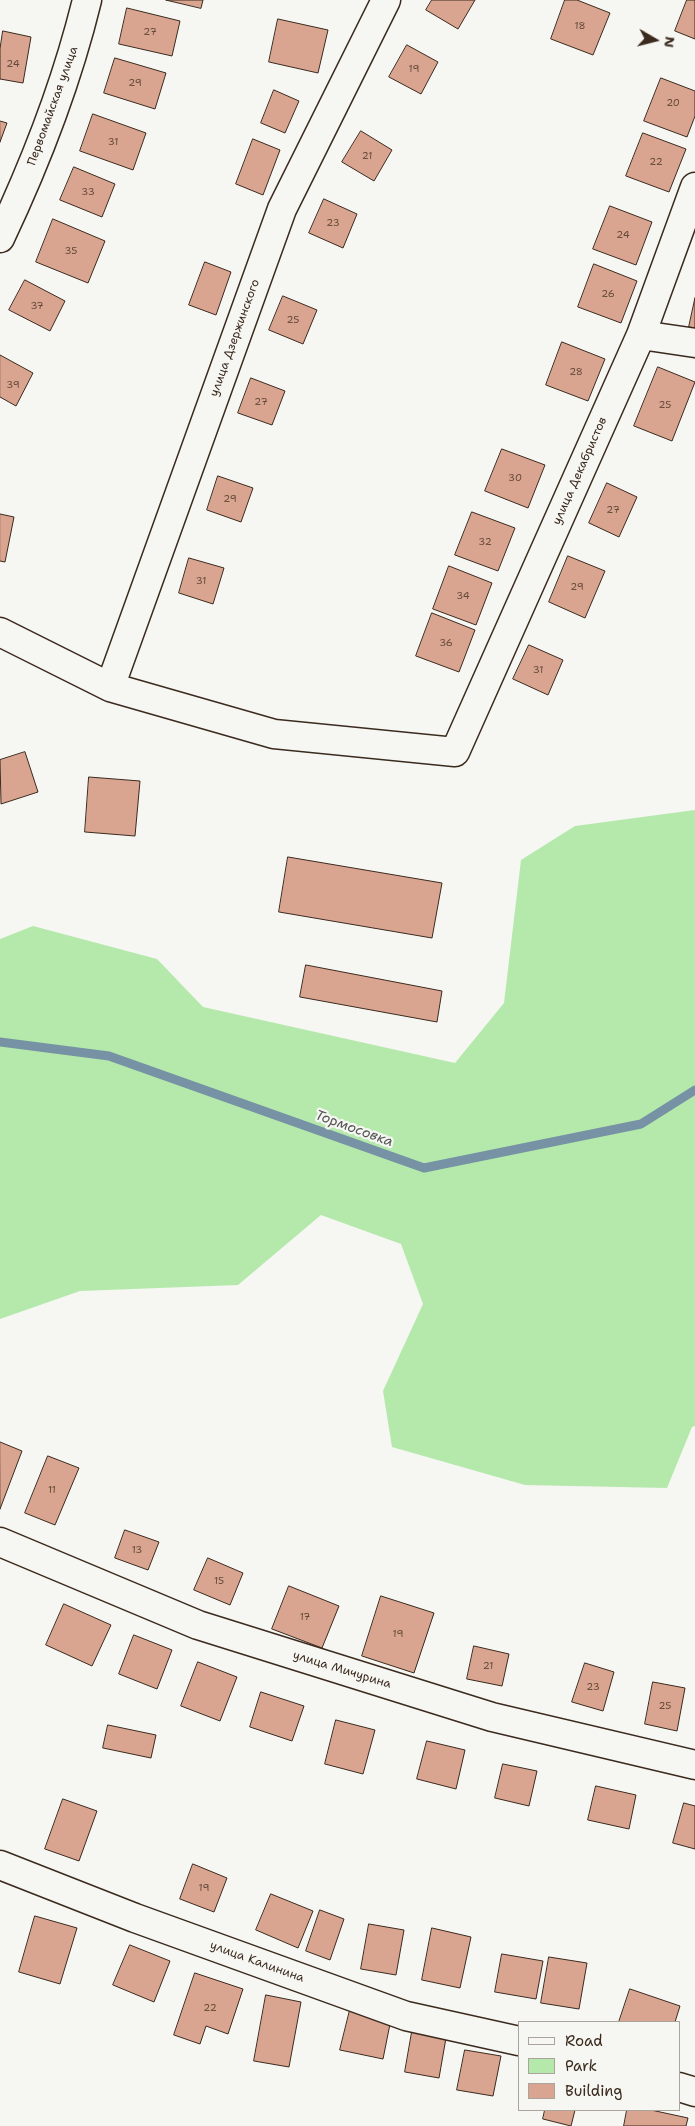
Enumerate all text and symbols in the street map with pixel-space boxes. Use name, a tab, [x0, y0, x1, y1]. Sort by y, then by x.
north arrow	[630, 15, 680, 65]
house number: 18	[574, 20, 586, 32]
house number: 27	[143, 26, 157, 38]
text: N	[660, 35, 680, 49]
street label: Первомайская улица	[25, 44, 81, 168]
house number: 24	[6, 58, 20, 70]
house number: 19	[409, 63, 419, 75]
house number: 29	[128, 77, 142, 89]
house number: 20	[666, 97, 680, 109]
house number: 31	[108, 136, 118, 148]
house number: 21	[362, 150, 372, 162]
house number: 22	[649, 156, 663, 168]
house number: 33	[81, 186, 95, 198]
house number: 23	[326, 217, 340, 229]
house number: 24	[616, 229, 630, 241]
house number: 35	[65, 245, 77, 257]
street label: улица Дзержинского	[207, 277, 263, 399]
house number: 26	[601, 288, 615, 300]
house number: 37	[30, 300, 44, 312]
house number: 25	[287, 314, 299, 326]
house number: 28	[569, 366, 583, 378]
house number: 39	[6, 379, 20, 391]
house number: 27	[254, 396, 268, 408]
house number: 25	[659, 399, 671, 411]
street label: улица Декабристов	[550, 415, 610, 527]
house number: 30	[508, 472, 522, 484]
house number: 29	[223, 493, 237, 505]
house number: 27	[606, 504, 620, 516]
house number: 32	[478, 536, 492, 548]
house number: 31	[196, 575, 206, 587]
house number: 29	[570, 581, 584, 593]
house number: 34	[456, 590, 470, 602]
house number: 36	[439, 637, 453, 649]
house number: 31	[533, 664, 543, 676]
water label: Тормосовка	[313, 1107, 395, 1151]
house number: 11	[48, 1484, 56, 1496]
house number: 13	[132, 1544, 142, 1556]
house number: 15	[214, 1575, 224, 1587]
house number: 17	[300, 1611, 310, 1623]
house number: 19	[393, 1628, 403, 1640]
street label: улица Мичурина	[291, 1648, 393, 1692]
house number: 21	[483, 1660, 493, 1672]
house number: 23	[586, 1681, 600, 1693]
house number: 25	[659, 1700, 671, 1712]
house number: 19	[199, 1882, 209, 1894]
street label: улица Калинина	[208, 1938, 306, 1986]
house number: 22	[203, 2002, 217, 2014]
legend	[518, 2021, 680, 2111]
text: Road	[565, 2031, 603, 2051]
text: Park	[565, 2056, 597, 2076]
text: Building	[565, 2081, 622, 2101]

